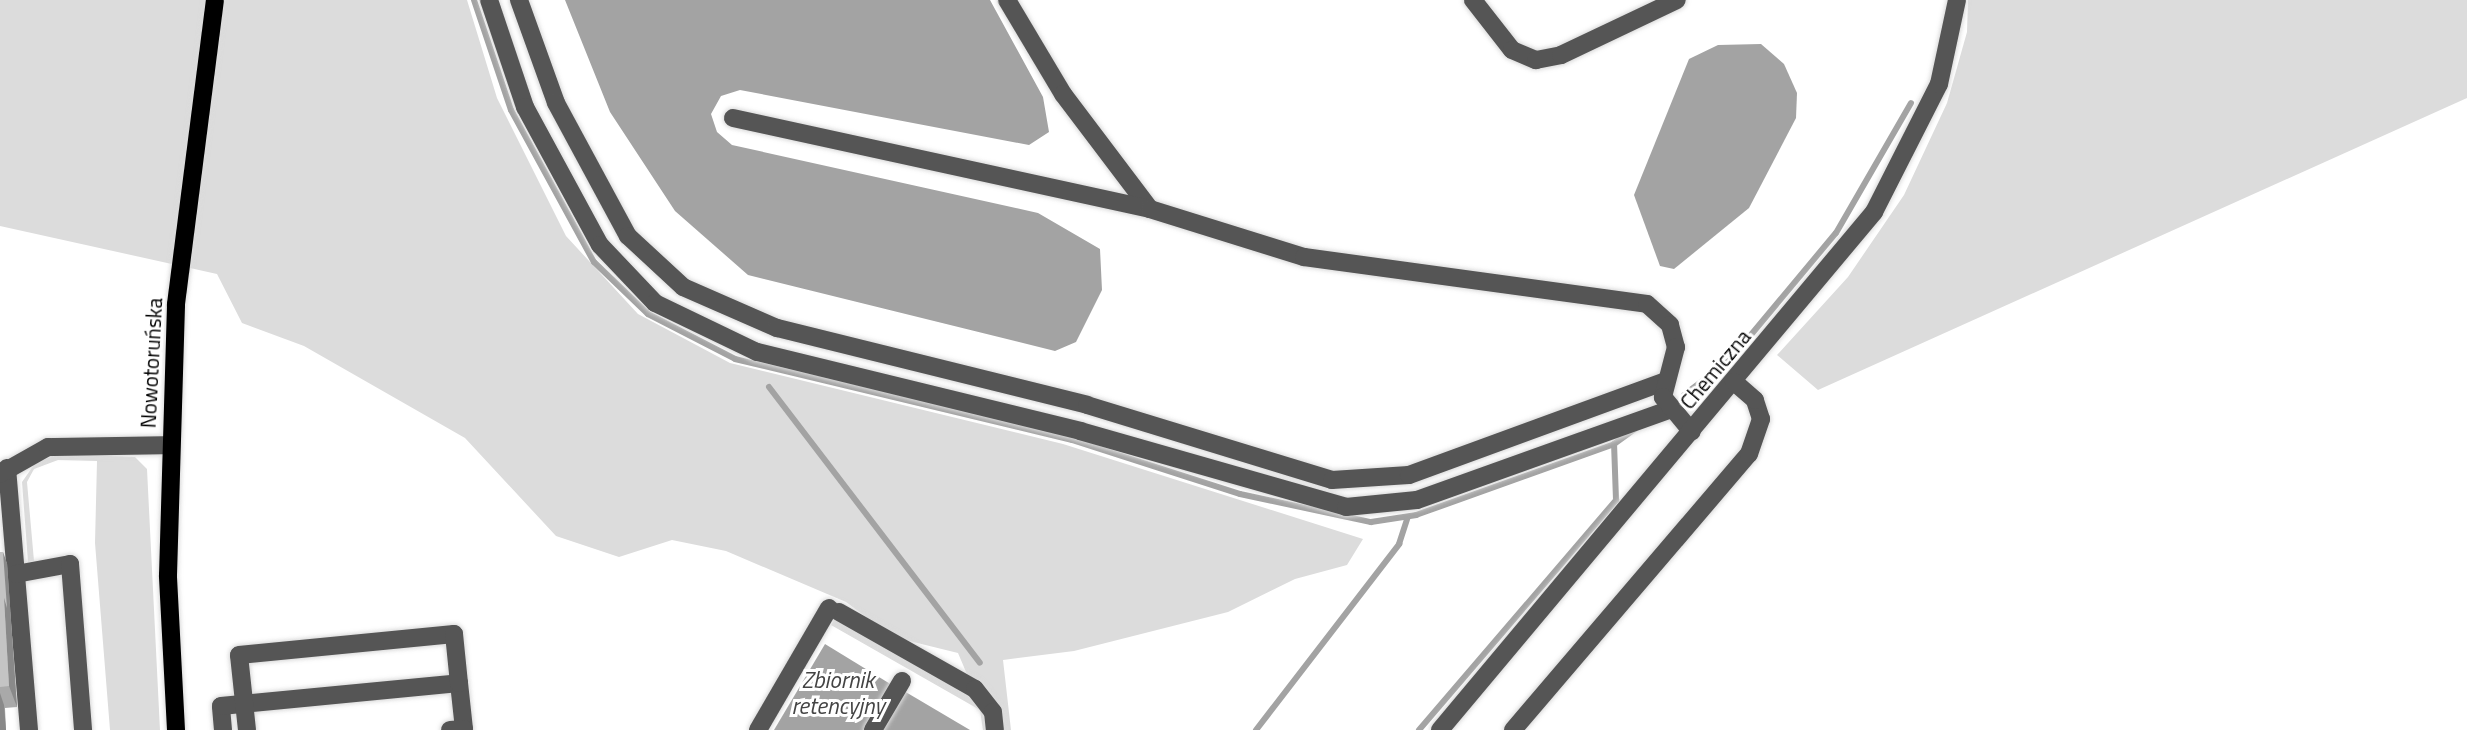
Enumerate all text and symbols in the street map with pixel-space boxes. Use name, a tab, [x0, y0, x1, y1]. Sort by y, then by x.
street label: Nowotoruńska	[135, 297, 167, 429]
street label: Chemiczna	[1675, 324, 1755, 414]
water label: Zbiornik retencyjny	[791, 666, 885, 720]

